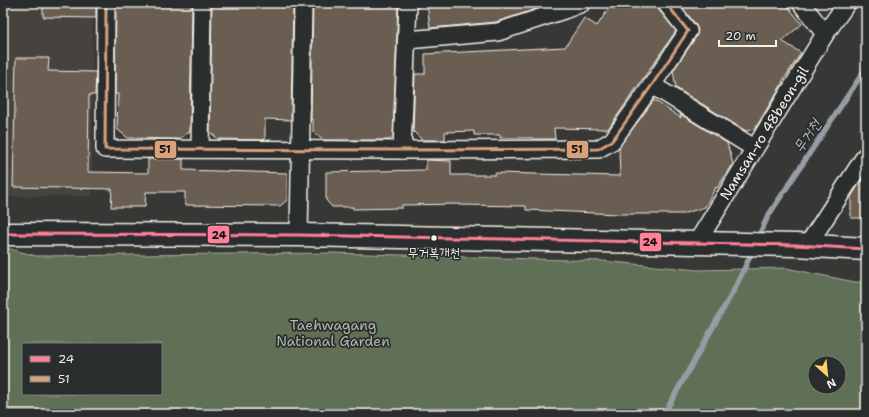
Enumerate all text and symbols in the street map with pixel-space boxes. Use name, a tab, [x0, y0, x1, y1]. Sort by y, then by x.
scale bar	[719, 22, 776, 48]
text: 20 m	[725, 28, 756, 44]
street label: Namsan-ro 48beon-gil	[716, 62, 813, 203]
water label: 무거천	[789, 114, 826, 157]
line badge: 51	[154, 140, 177, 159]
line badge: 51	[566, 140, 589, 159]
text: 51	[159, 142, 171, 157]
text: 51	[571, 142, 583, 157]
line badge: 24	[207, 225, 230, 244]
text: 24	[212, 228, 227, 243]
line badge: 24	[639, 232, 662, 252]
marker: 무거복개천	[429, 233, 439, 243]
text: 24	[643, 235, 658, 250]
place label: 무거복개천	[408, 244, 460, 261]
park label: Taehwagang National Garden	[276, 316, 390, 350]
legend	[22, 343, 162, 395]
text: 24	[58, 351, 74, 367]
north arrow	[807, 355, 847, 395]
text: 51	[58, 371, 70, 387]
text: N	[824, 375, 839, 392]

